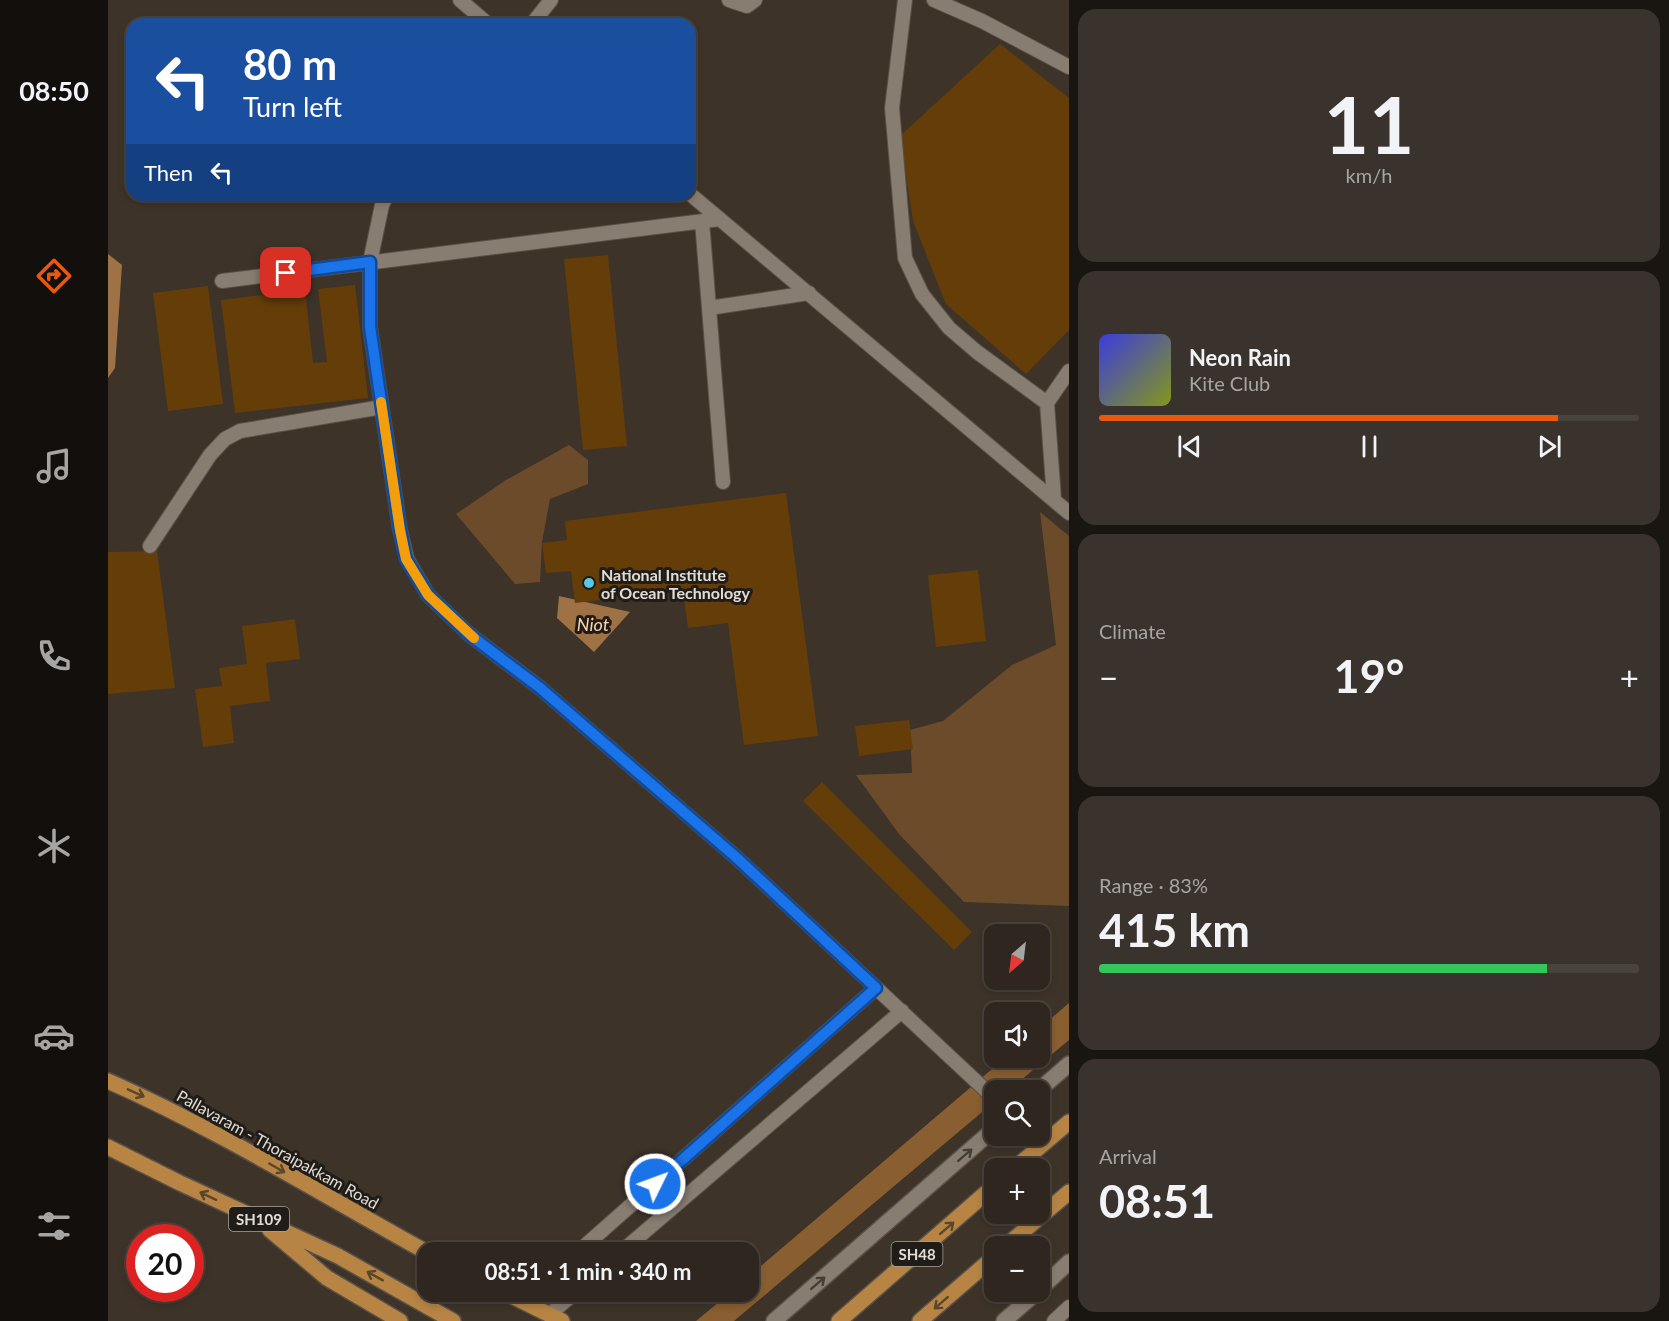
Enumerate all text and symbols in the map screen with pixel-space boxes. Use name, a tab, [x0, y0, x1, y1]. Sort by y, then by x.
text: 80 m	[243, 39, 337, 89]
icon: left	[144, 42, 222, 120]
text: 08:50	[19, 74, 89, 107]
text: 11	[1324, 77, 1414, 171]
text: Turn left	[243, 90, 342, 123]
icon: left	[205, 156, 238, 189]
text: Then	[144, 159, 193, 186]
text: km/h	[1346, 163, 1392, 187]
pin	[260, 247, 311, 298]
icon: directions	[33, 255, 75, 297]
icon: arrive	[269, 256, 302, 289]
text: Neon Rain	[1189, 344, 1291, 371]
text: Kite Club	[1189, 371, 1270, 395]
icon: previous	[1173, 430, 1206, 463]
icon: pause	[1353, 430, 1386, 463]
icon: next	[1533, 430, 1566, 463]
icon: music	[33, 445, 75, 487]
place label: National Institute of Ocean Technology	[601, 565, 751, 602]
marker: National Institute of Ocean Technology	[582, 576, 596, 590]
water label: Niot	[577, 613, 610, 635]
text: Climate	[1099, 619, 1166, 643]
icon: phone	[33, 635, 75, 677]
text: 19°	[1334, 649, 1404, 703]
text: −	[1099, 657, 1118, 697]
text: +	[1620, 657, 1639, 697]
icon: climate	[33, 825, 75, 867]
text: Range · 83%	[1099, 873, 1208, 897]
text: 415 km	[1099, 903, 1250, 957]
north arrow	[984, 924, 1050, 990]
map controls	[984, 924, 1050, 1302]
button: sound	[984, 1002, 1050, 1068]
icon: car	[33, 1015, 75, 1057]
button: search	[984, 1080, 1050, 1146]
street label: Pallavaram - Thoraipakkam Road	[174, 1085, 382, 1213]
one-way arrow	[127, 1088, 145, 1100]
text: Arrival	[1099, 1144, 1157, 1168]
one-way arrow	[957, 1148, 973, 1161]
position arrow	[623, 1152, 687, 1216]
button: +	[984, 1158, 1050, 1224]
one-way arrow	[268, 1162, 285, 1174]
text: 08:51	[1099, 1174, 1215, 1228]
one-way arrow	[200, 1190, 218, 1201]
icon: filters	[33, 1205, 75, 1247]
road number: SH109	[229, 1207, 289, 1231]
one-way arrow	[939, 1221, 954, 1235]
speed limit sign: 20	[126, 1224, 204, 1302]
button: −	[984, 1236, 1050, 1302]
road number: SH48	[892, 1242, 942, 1266]
text: 08:51 · 1 min · 340 m	[485, 1258, 691, 1285]
one-way arrow	[366, 1270, 384, 1281]
one-way arrow	[810, 1276, 826, 1289]
one-way arrow	[933, 1296, 949, 1309]

